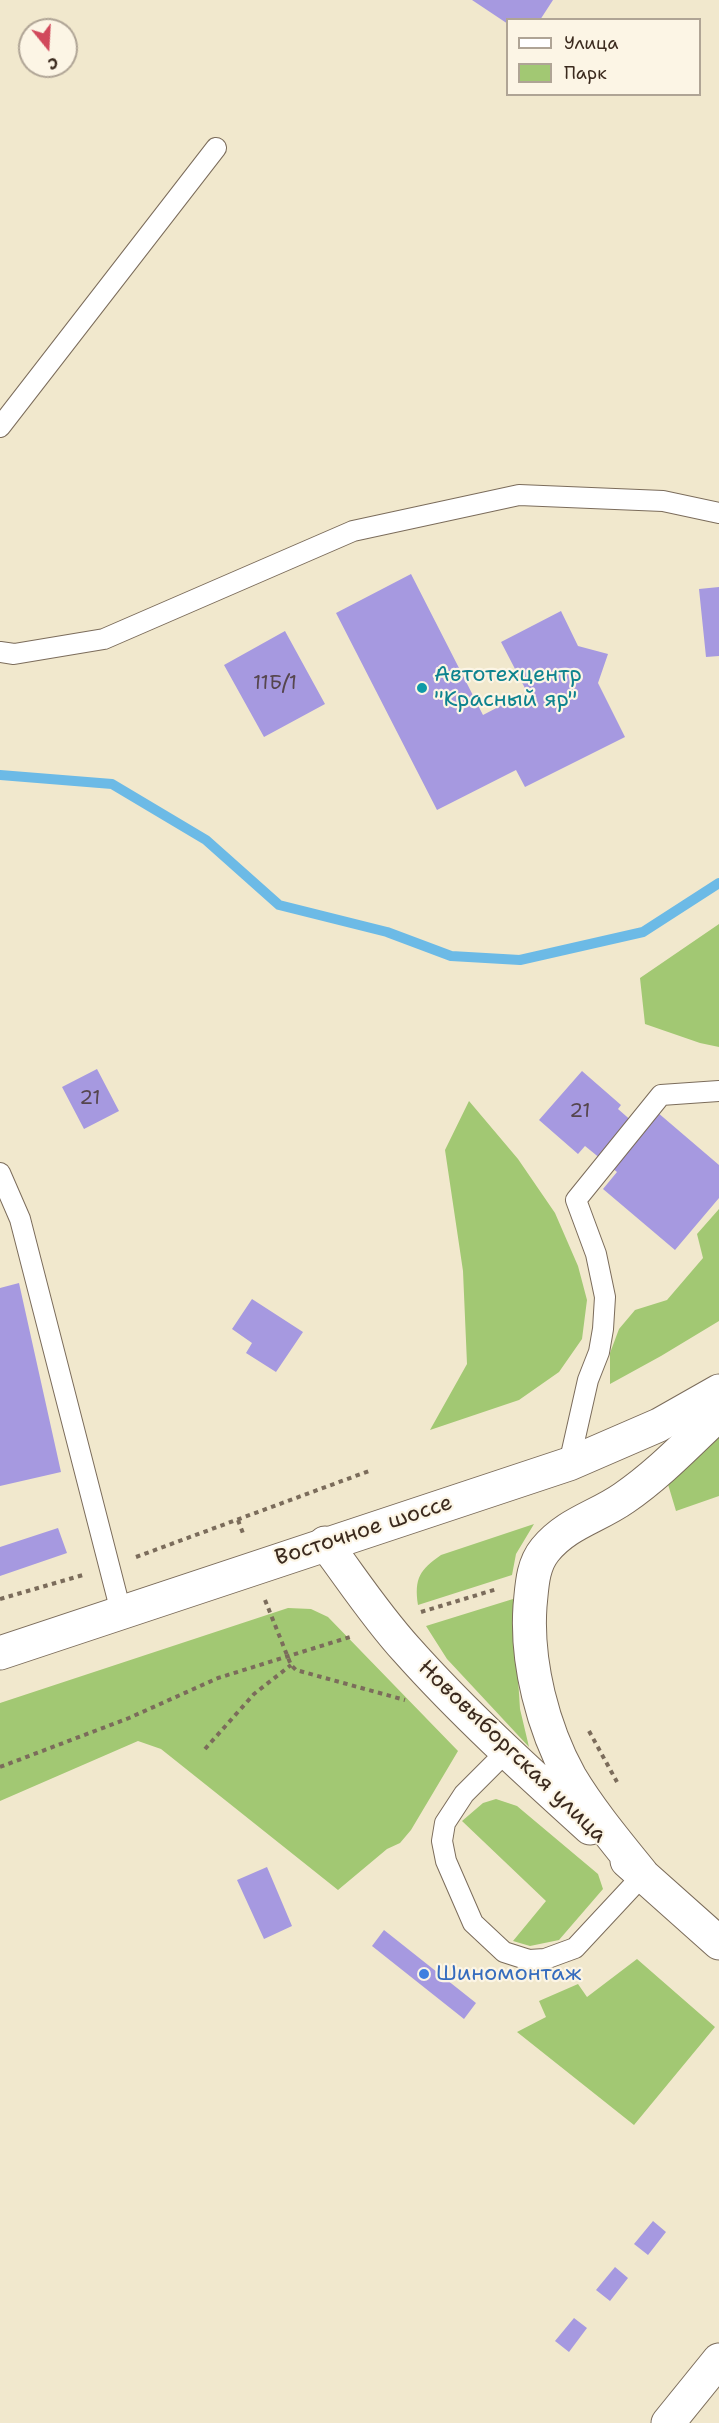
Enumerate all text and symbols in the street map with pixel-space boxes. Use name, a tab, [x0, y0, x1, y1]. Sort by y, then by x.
north arrow	[18, 18, 78, 78]
legend	[506, 18, 701, 96]
text: Улица	[564, 31, 618, 55]
text: С	[45, 52, 61, 75]
text: Парк	[564, 61, 607, 85]
place label: Автотехцентр "Красный яр"	[434, 662, 582, 714]
house number: 11Б/1	[253, 672, 297, 696]
marker: Автотехцентр "Красный яр"	[415, 681, 429, 695]
house number: 21	[79, 1087, 101, 1111]
house number: 21	[569, 1100, 591, 1124]
street label: Восточное шоссе	[272, 1490, 456, 1572]
street label: Нововыборгская улица	[412, 1655, 612, 1849]
place label: Шиномонтаж	[436, 1961, 581, 1987]
marker: Шиномонтаж	[417, 1967, 431, 1981]

